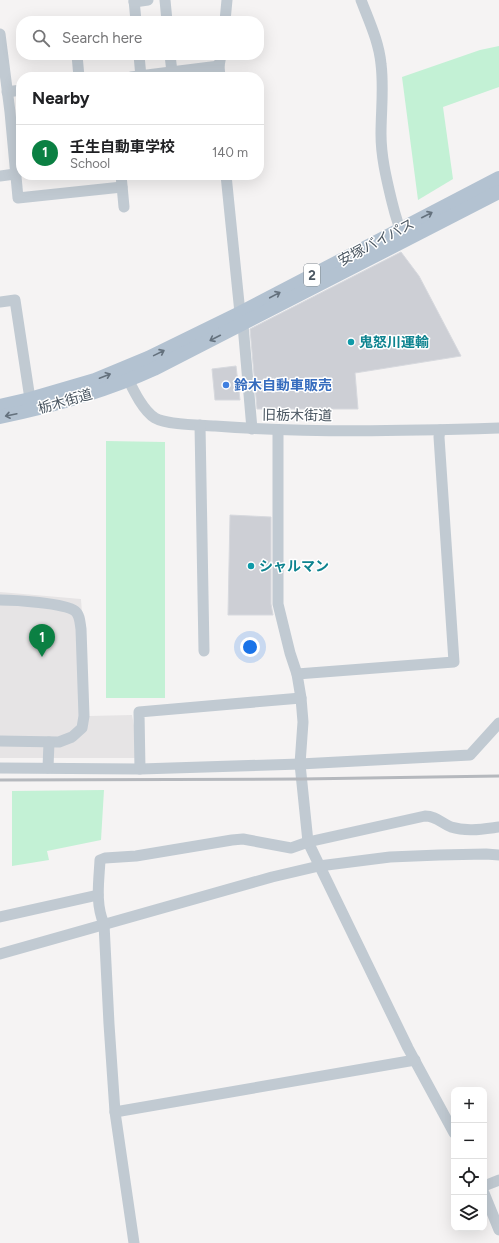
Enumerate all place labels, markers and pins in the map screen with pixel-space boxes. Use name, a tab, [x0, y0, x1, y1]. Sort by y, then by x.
place label: 鬼怒川運輸	[359, 334, 429, 351]
marker: 鬼怒川運輸	[346, 337, 356, 347]
place label: 鈴木自動車販売	[234, 377, 332, 394]
marker: 鈴木自動車販売	[221, 380, 231, 390]
place label: シャルマン	[259, 558, 329, 575]
marker: シャルマン	[246, 561, 256, 571]
pin: 1	[29, 624, 55, 657]

